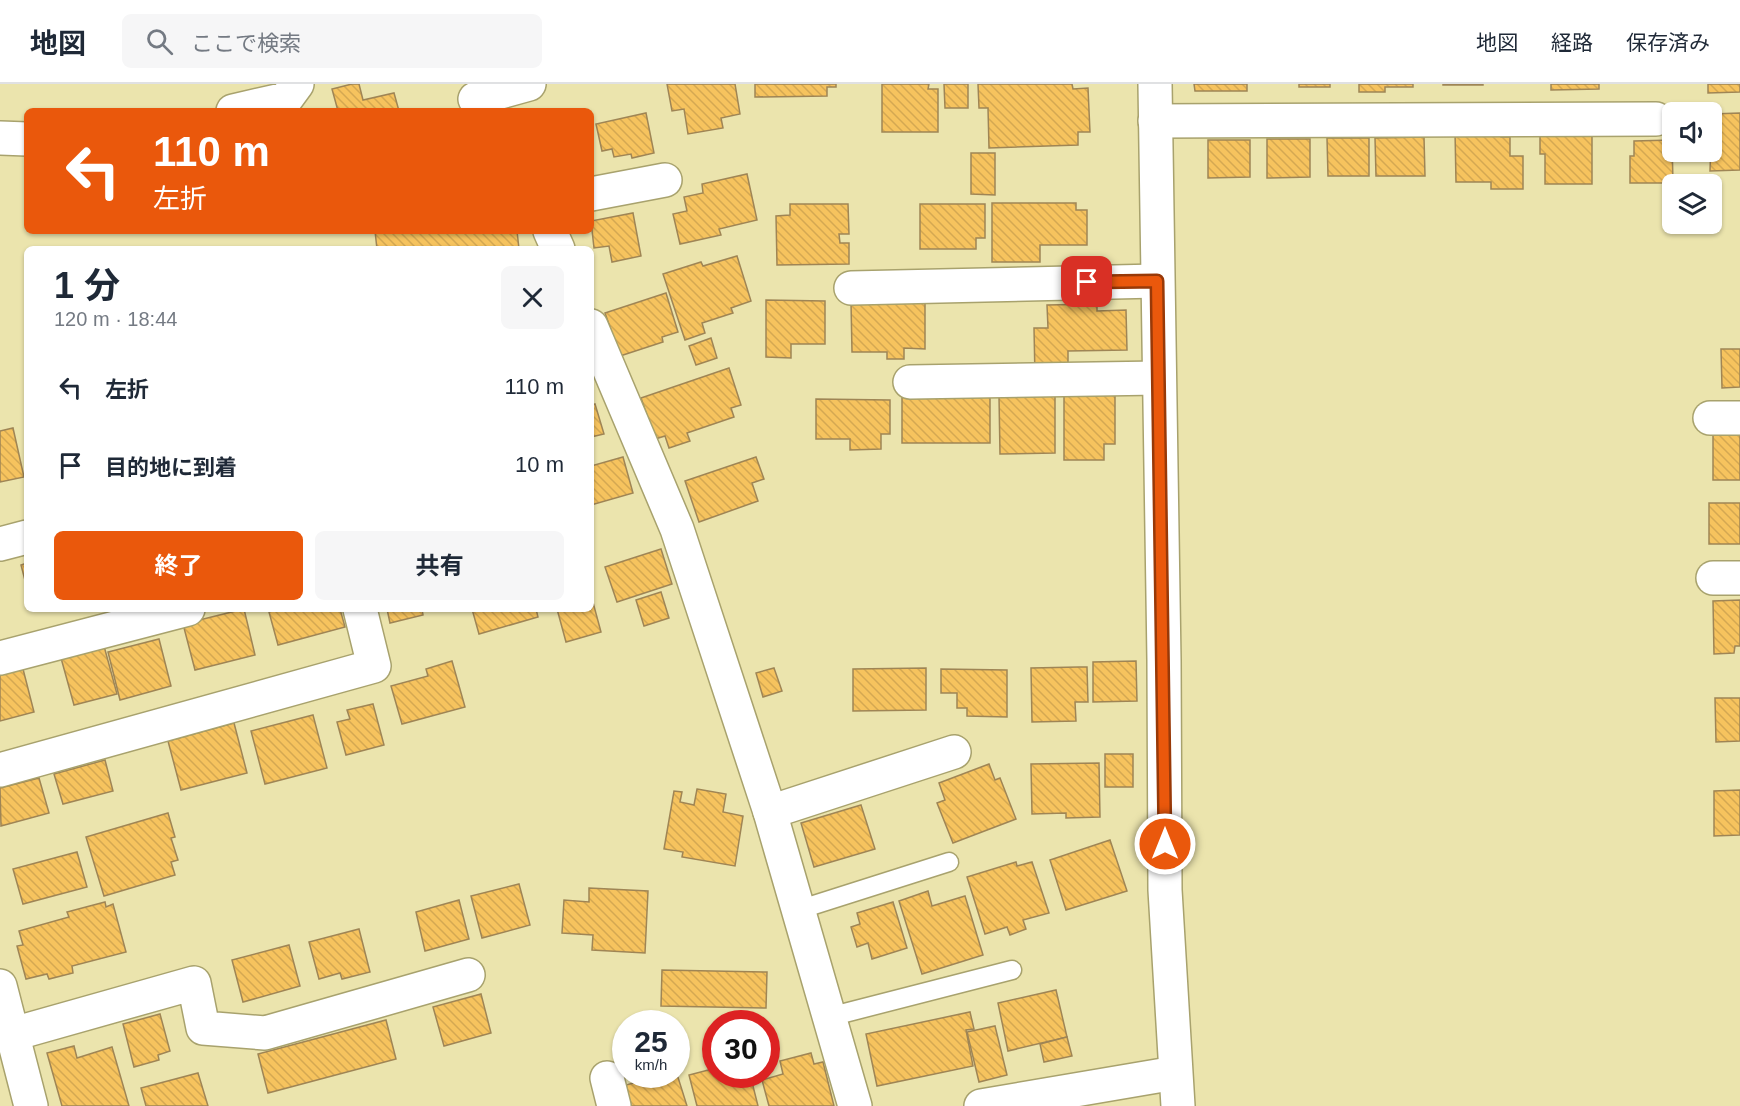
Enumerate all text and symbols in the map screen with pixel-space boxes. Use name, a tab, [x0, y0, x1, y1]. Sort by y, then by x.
search box	[122, 14, 542, 68]
icon: search	[143, 25, 176, 58]
text: 地図	[30, 28, 86, 59]
text: ここで検索	[191, 31, 301, 56]
text: 地図	[1476, 31, 1518, 54]
text: 経路	[1551, 31, 1593, 54]
text: 保存済み	[1626, 31, 1710, 54]
map controls	[1662, 102, 1722, 234]
button: sound	[1662, 102, 1722, 162]
text: 110 m	[153, 128, 270, 175]
icon: left	[54, 132, 132, 210]
button: layers	[1662, 174, 1722, 234]
text: 左折	[153, 184, 207, 214]
pin	[1061, 256, 1112, 307]
text: 1 分	[54, 265, 120, 306]
icon: arrive	[1070, 265, 1103, 298]
button: close	[501, 266, 564, 329]
text: 120 m · 18:44	[54, 308, 177, 330]
icon: left	[54, 371, 87, 404]
text: 110 m	[504, 374, 564, 399]
text: 左折	[105, 377, 149, 402]
icon: arrive	[54, 449, 87, 482]
text: 10 m	[515, 452, 564, 477]
text: 目的地に到着	[105, 455, 237, 480]
button: 終了	[54, 531, 303, 600]
button: 共有	[315, 531, 564, 600]
position arrow	[1133, 812, 1197, 876]
speed limit sign: 30	[702, 1010, 780, 1088]
text: 25	[634, 1025, 668, 1058]
text: km/h	[635, 1056, 667, 1073]

